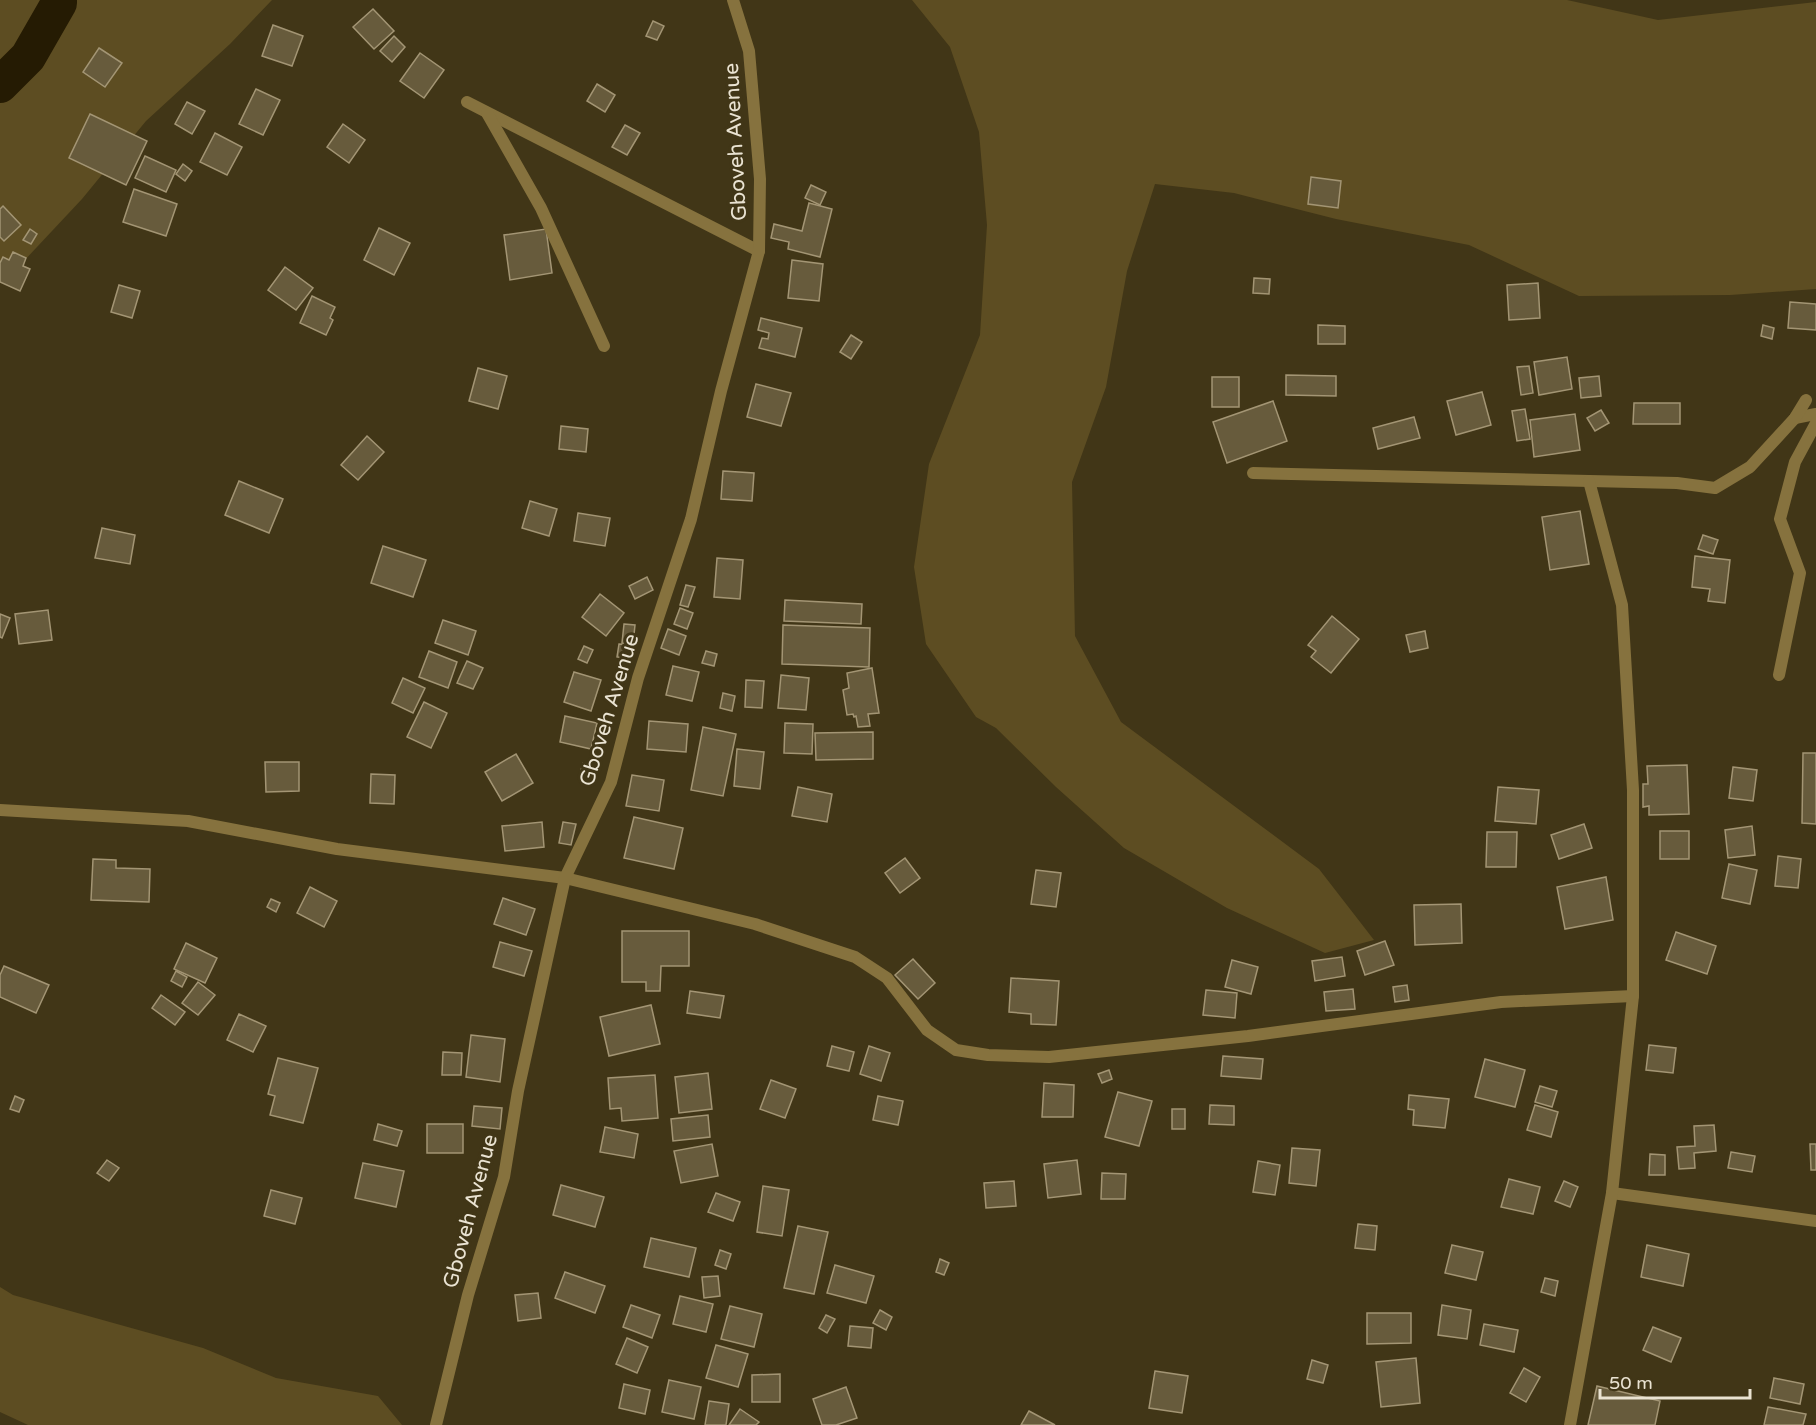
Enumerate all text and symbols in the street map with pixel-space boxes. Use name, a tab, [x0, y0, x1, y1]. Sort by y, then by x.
street label: Gboveh Avenue	[719, 62, 752, 222]
street label: Gboveh Avenue	[574, 631, 645, 789]
street label: Gboveh Avenue	[438, 1131, 503, 1291]
scale bar	[1600, 1362, 1750, 1400]
text: 50 m	[1609, 1372, 1653, 1394]

